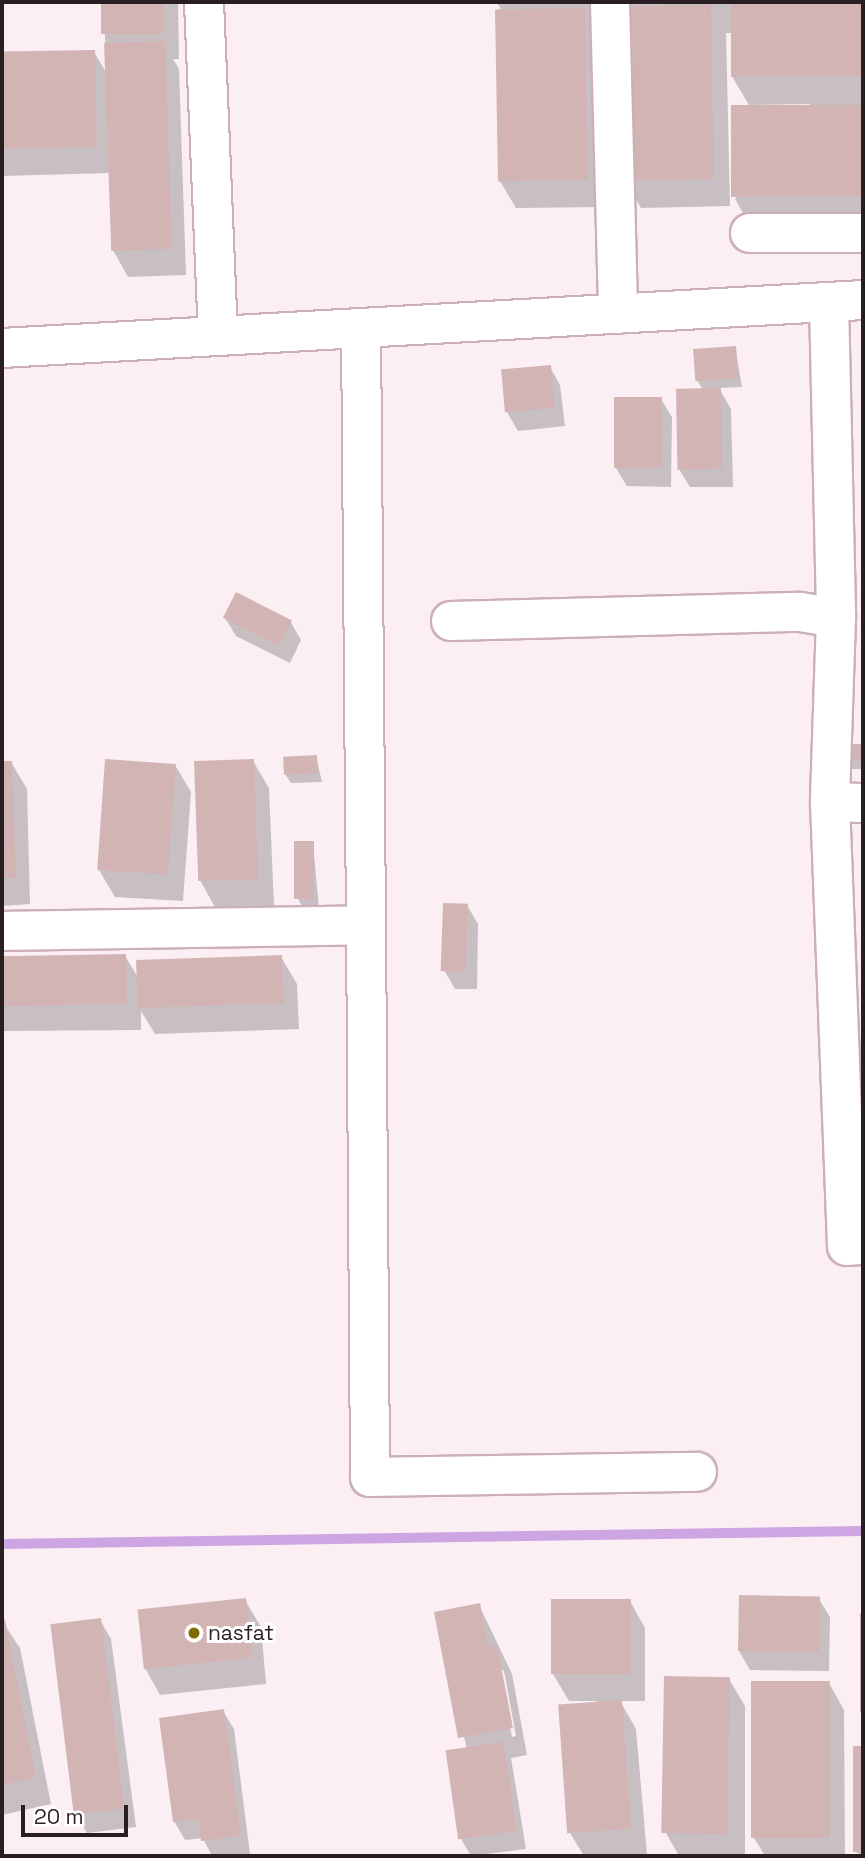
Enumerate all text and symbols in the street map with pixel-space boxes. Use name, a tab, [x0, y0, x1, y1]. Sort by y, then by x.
place label: nasfat	[208, 1620, 274, 1646]
marker: nasfat	[186, 1625, 202, 1641]
scale bar	[24, 1792, 131, 1836]
text: 20 m	[34, 1803, 84, 1830]

